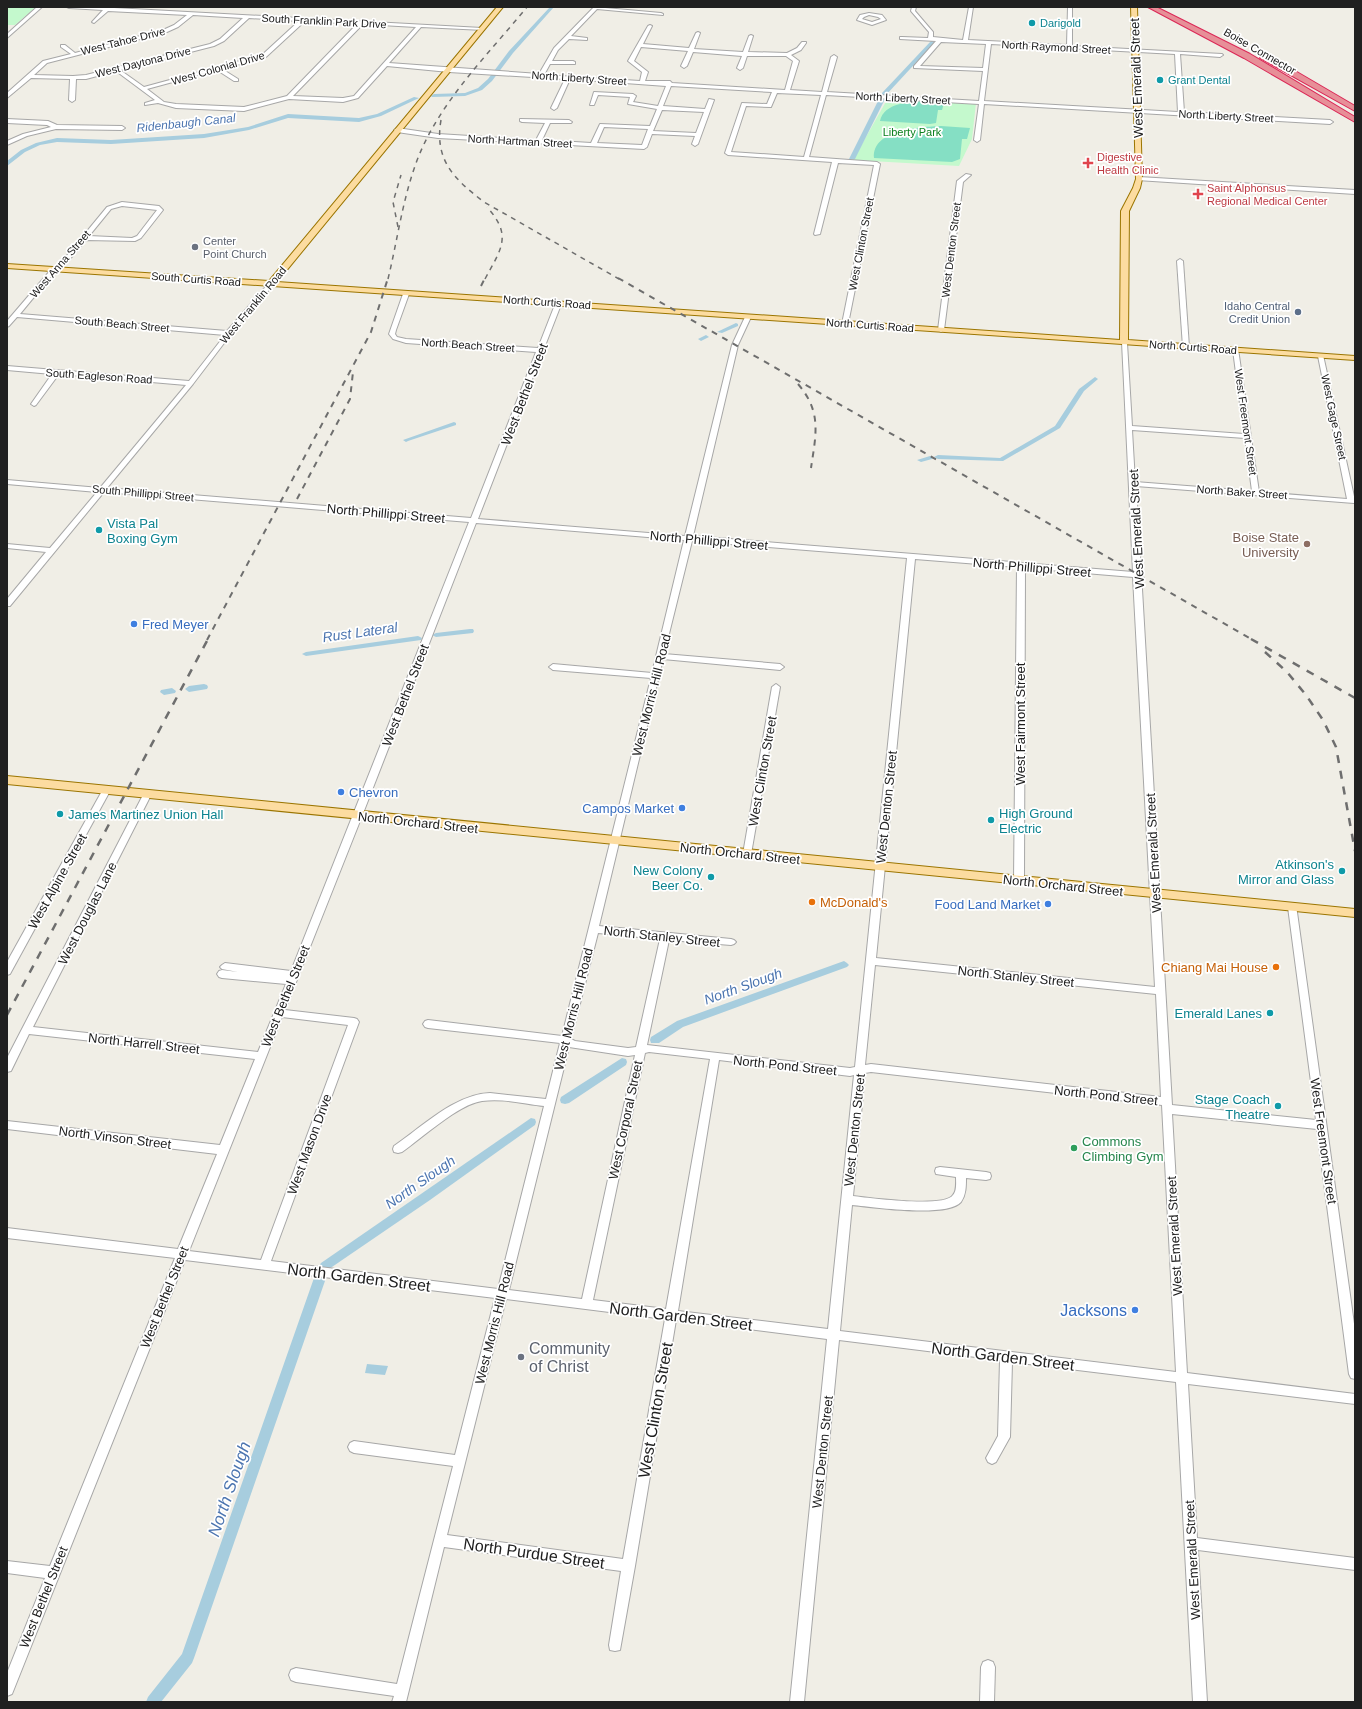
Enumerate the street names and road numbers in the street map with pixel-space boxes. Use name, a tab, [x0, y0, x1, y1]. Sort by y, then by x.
street label: South Franklin Park Drive	[261, 12, 387, 30]
street label: West Emerald Street	[1127, 18, 1146, 138]
street label: West Tahoe Drive	[80, 25, 166, 57]
street label: Boise Connector	[1222, 25, 1299, 77]
street label: North Raymond Street	[1001, 38, 1111, 56]
street label: West Daytona Drive	[94, 44, 192, 80]
street label: West Colonial Drive	[170, 49, 266, 87]
street label: North Liberty Street	[531, 69, 627, 87]
street label: North Liberty Street	[855, 90, 951, 106]
street label: North Liberty Street	[1178, 108, 1274, 124]
street label: North Hartman Street	[467, 132, 573, 150]
street label: West Clinton Street	[846, 196, 876, 292]
street label: West Denton Street	[939, 202, 963, 298]
street label: West Anna Street	[27, 228, 93, 300]
street label: West Franklin Road	[217, 264, 289, 346]
street label: South Curtis Road	[151, 270, 241, 288]
street label: North Curtis Road	[503, 293, 591, 311]
street label: South Beach Street	[74, 314, 170, 334]
street label: North Curtis Road	[826, 316, 914, 334]
street label: North Beach Street	[421, 336, 515, 354]
street label: North Curtis Road	[1149, 338, 1237, 356]
street label: West Bethel Street	[498, 341, 551, 447]
street label: South Eagleson Road	[45, 366, 153, 386]
street label: West Freemont Street	[1233, 368, 1259, 476]
street label: West Gage Street	[1319, 373, 1349, 461]
street label: West Emerald Street	[1126, 468, 1147, 589]
street label: South Phillippi Street	[92, 483, 194, 503]
street label: North Baker Street	[1196, 483, 1288, 501]
street label: North Phillippi Street	[326, 501, 446, 526]
street label: North Phillippi Street	[649, 528, 769, 553]
street label: North Phillippi Street	[972, 555, 1092, 580]
street label: West Morris Hill Road	[629, 632, 674, 758]
street label: West Bethel Street	[379, 642, 432, 748]
street label: West Fairmont Street	[1013, 662, 1028, 785]
street label: West Clinton Street	[745, 714, 780, 827]
street label: West Denton Street	[873, 750, 900, 864]
street label: West Emerald Street	[1143, 792, 1164, 913]
street label: North Orchard Street	[357, 809, 479, 836]
street label: West Alpine Street	[25, 831, 90, 932]
street label: North Orchard Street	[679, 840, 801, 867]
street label: West Douglas Lane	[55, 859, 120, 967]
street label: North Orchard Street	[1002, 872, 1124, 899]
street label: North Stanley Street	[603, 923, 721, 950]
street label: West Bethel Street	[258, 943, 313, 1049]
street label: West Morris Hill Road	[551, 946, 596, 1072]
street label: North Stanley Street	[957, 963, 1075, 990]
street label: North Harrell Street	[87, 1030, 201, 1057]
street label: North Pond Street	[732, 1053, 838, 1078]
street label: West Corporal Street	[606, 1059, 645, 1181]
street label: West Denton Street	[841, 1073, 868, 1187]
street label: West Freemont Street	[1307, 1077, 1340, 1205]
street label: North Pond Street	[1053, 1083, 1159, 1108]
street label: West Mason Drive	[284, 1092, 335, 1197]
street label: North Vinson Street	[58, 1123, 172, 1152]
street label: West Emerald Street	[1164, 1175, 1185, 1296]
street label: West Bethel Street	[137, 1244, 192, 1350]
street label: North Garden Street	[286, 1260, 432, 1295]
street label: West Morris Hill Road	[472, 1260, 517, 1386]
street label: North Garden Street	[608, 1299, 754, 1334]
street label: North Garden Street	[930, 1339, 1076, 1374]
street label: West Clinton Street	[635, 1340, 676, 1479]
street label: West Denton Street	[809, 1395, 836, 1509]
street label: West Emerald Street	[1182, 1499, 1203, 1620]
street label: North Purdue Street	[462, 1535, 606, 1572]
street label: West Bethel Street	[16, 1544, 71, 1650]

